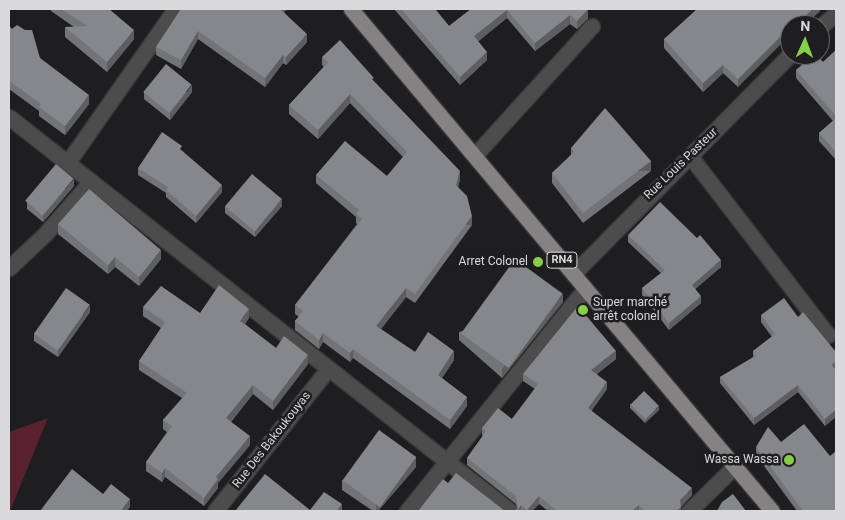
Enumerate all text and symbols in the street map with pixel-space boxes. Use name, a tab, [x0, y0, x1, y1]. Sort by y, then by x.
north arrow	[780, 15, 830, 65]
text: N	[800, 18, 811, 34]
street label: Rue Louis Pasteur	[641, 125, 721, 203]
road number: RN4	[546, 252, 578, 268]
place label: Arret Colonel	[459, 255, 528, 269]
marker: Arret Colonel	[532, 256, 544, 268]
place label: Super marché arrêt colonel	[593, 296, 667, 324]
marker: Super marché arrêt colonel	[577, 304, 589, 316]
street label: Rue Des Bakoukouyas	[230, 389, 314, 491]
place label: Wassa Wassa	[704, 453, 779, 467]
marker: Wassa Wassa	[783, 454, 795, 466]

